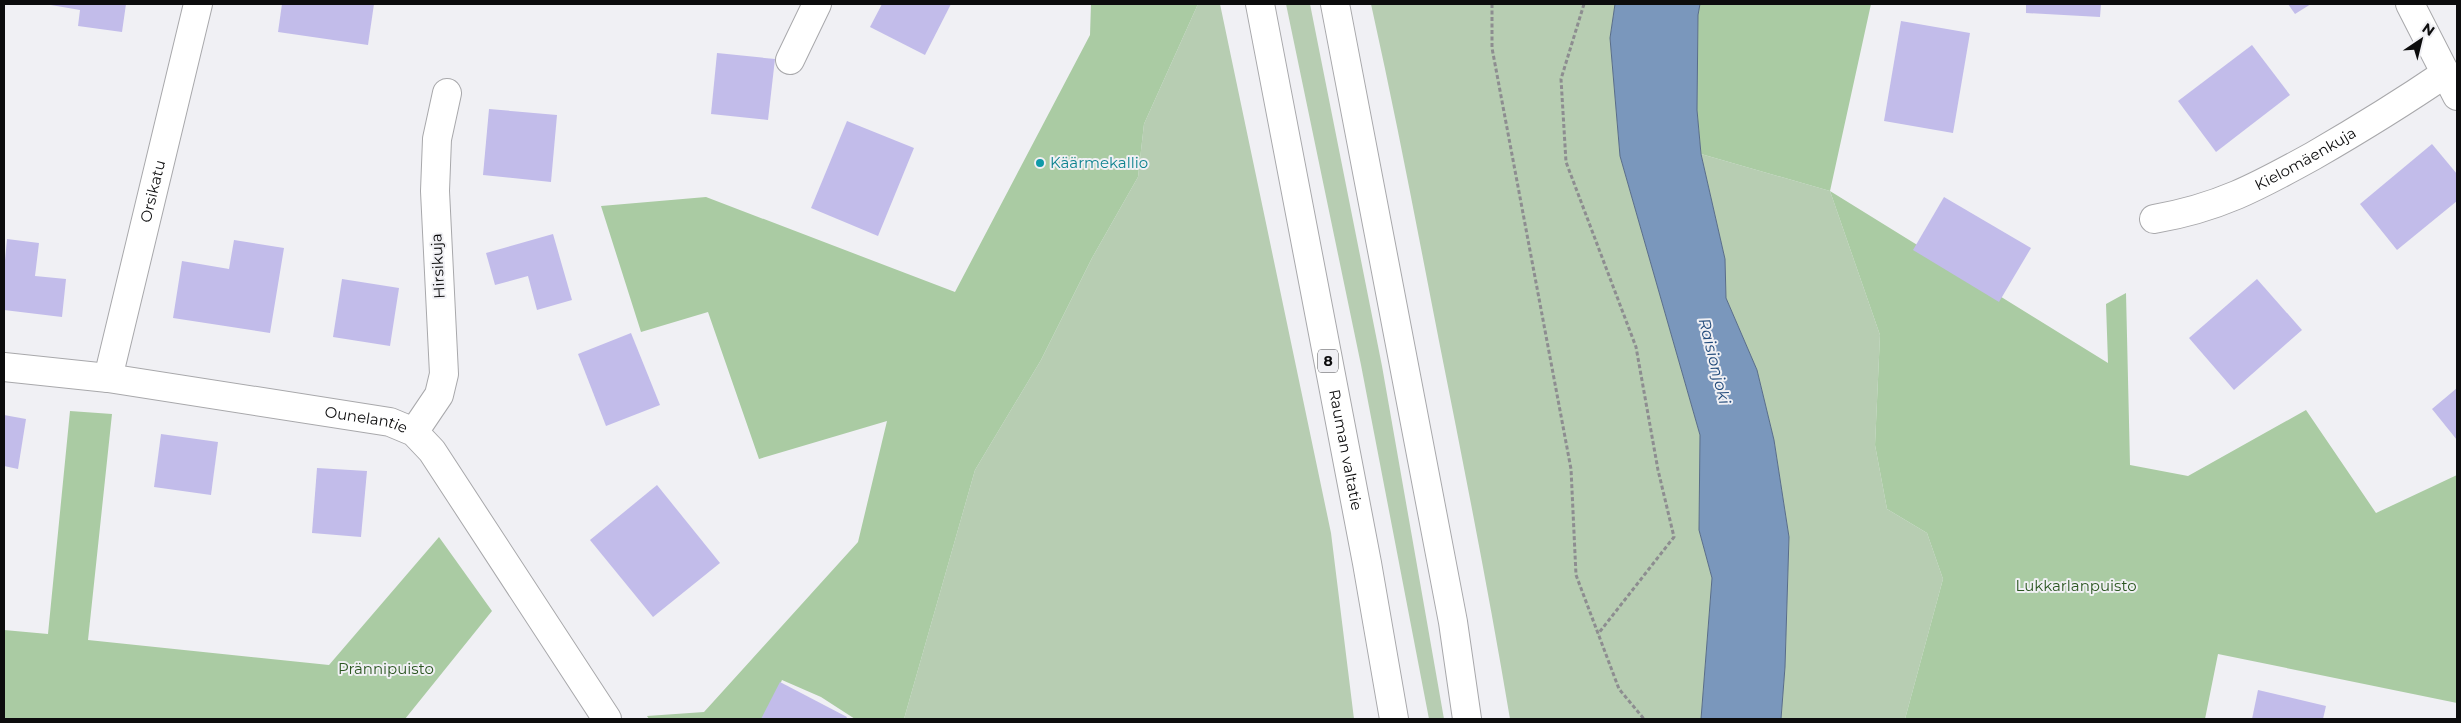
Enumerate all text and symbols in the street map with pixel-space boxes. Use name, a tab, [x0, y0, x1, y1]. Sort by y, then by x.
north arrow	[2396, 15, 2446, 65]
text: N	[2419, 19, 2438, 40]
street label: Kielomäenkuja	[2251, 123, 2359, 194]
place label: Käärmekallio	[1050, 153, 1148, 172]
marker: Käärmekallio	[1034, 157, 1046, 169]
street label: Orsikatu	[136, 158, 169, 224]
street label: Hirsikuja	[426, 233, 449, 299]
water label: Raisionjoki	[1695, 316, 1735, 407]
road number: 8	[1318, 350, 1338, 372]
street label: Rauman valtatie	[1325, 388, 1367, 512]
street label: Ounelantie	[323, 402, 411, 437]
park label: Lukkarlanpuisto	[2015, 576, 2137, 595]
park label: Prännipuisto	[338, 659, 434, 678]

